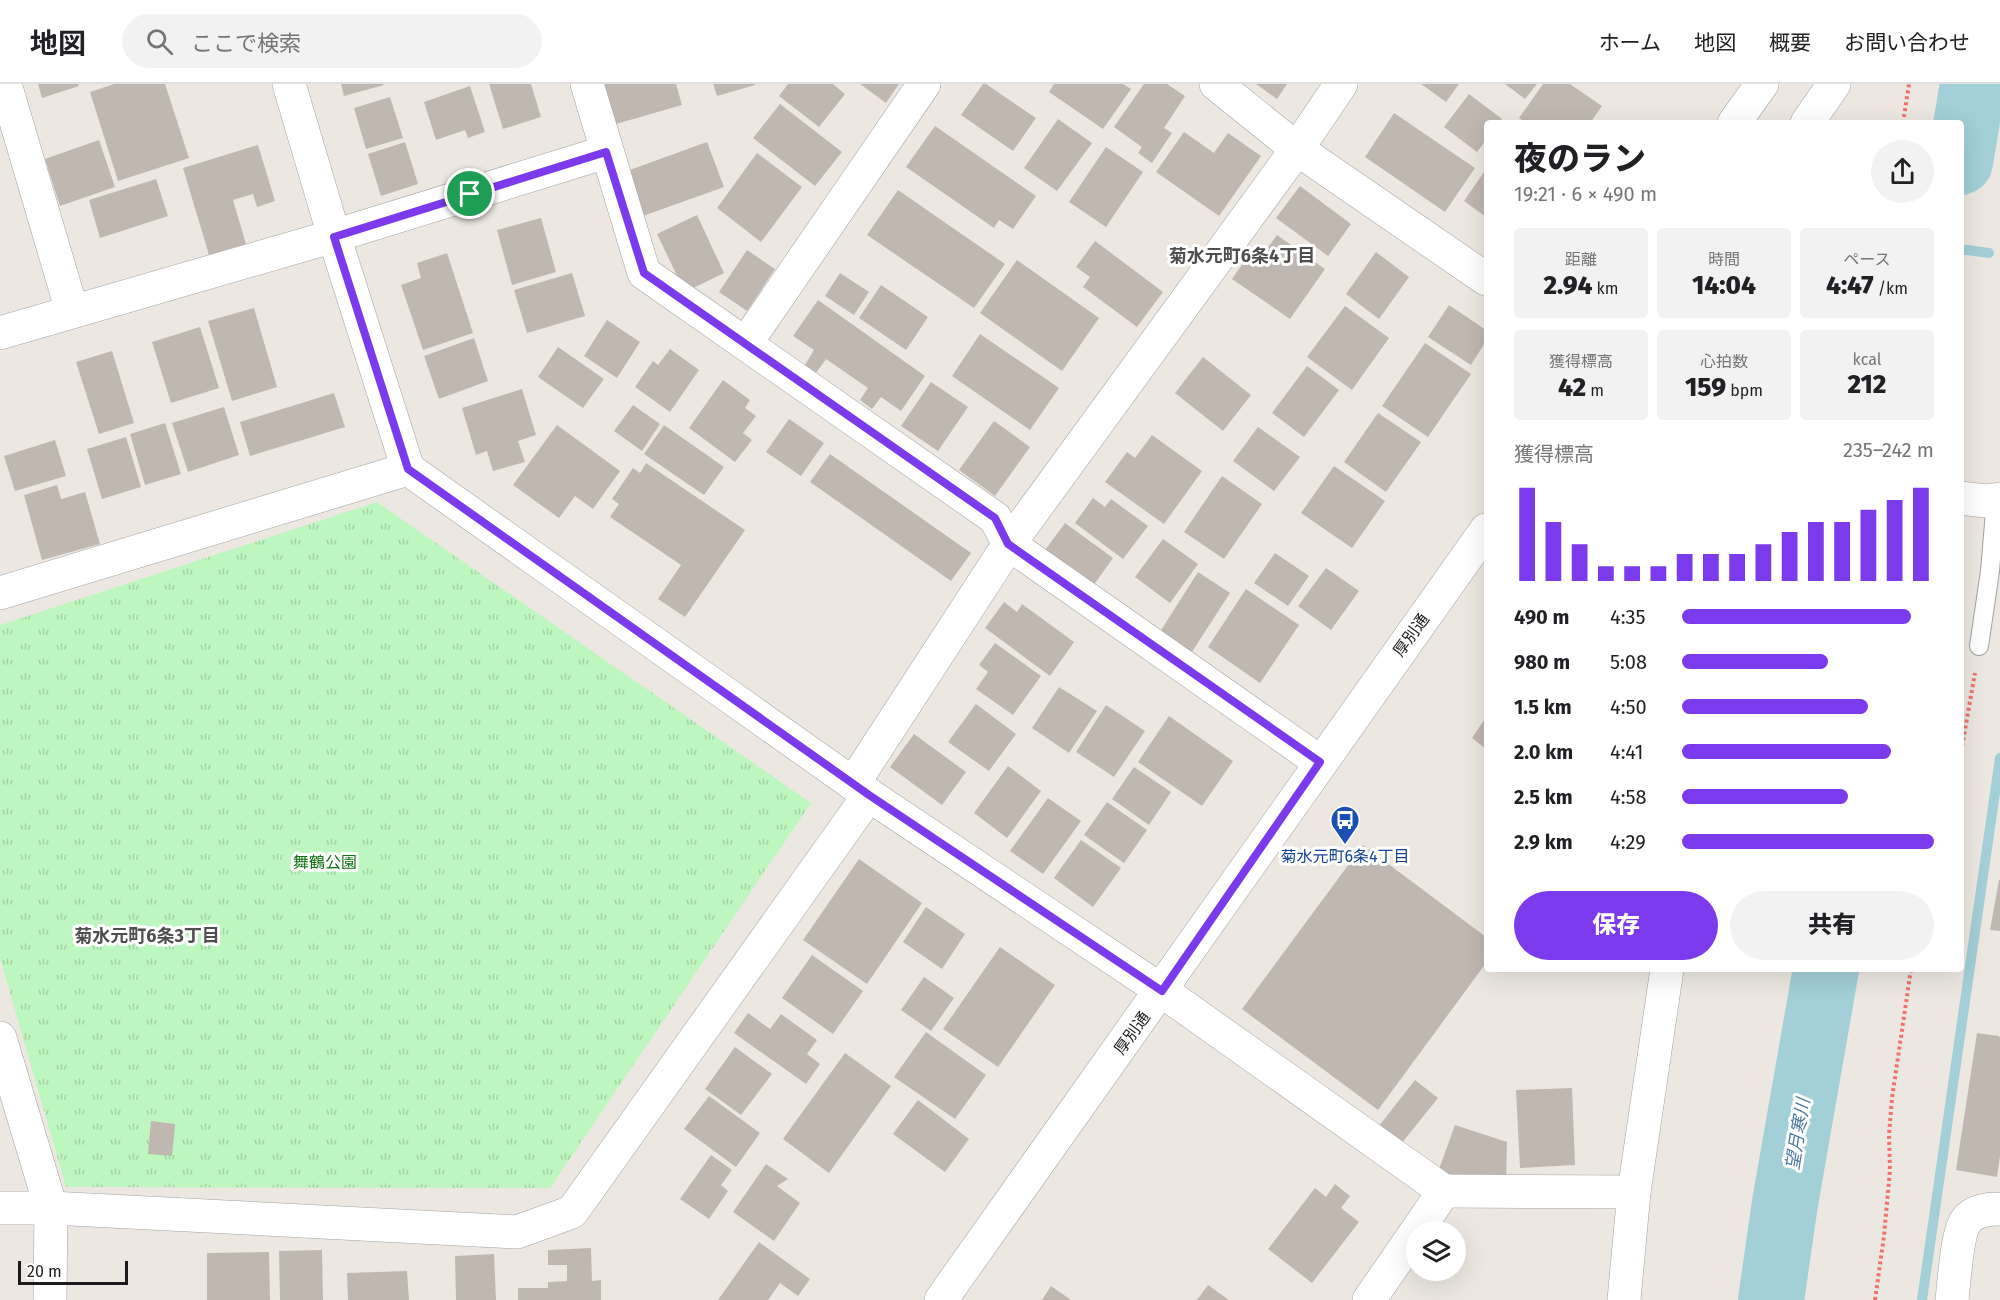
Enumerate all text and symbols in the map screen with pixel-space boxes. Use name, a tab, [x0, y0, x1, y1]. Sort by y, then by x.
search box	[122, 14, 542, 68]
icon: search	[143, 25, 176, 58]
text: 地図	[30, 27, 86, 60]
text: ここで検索	[191, 30, 301, 57]
text: ホーム	[1599, 30, 1661, 56]
text: 地図	[1694, 30, 1736, 56]
text: 概要	[1769, 30, 1811, 56]
text: お問い合わせ	[1844, 30, 1970, 56]
text: 夜のラン	[1514, 139, 1646, 179]
button: share	[1871, 140, 1934, 203]
pin	[444, 168, 495, 219]
icon: arrive	[453, 177, 486, 210]
text: 19:21 · 6 × 490 m	[1514, 182, 1657, 206]
district label: 菊水元町6条4丁目	[1169, 245, 1315, 267]
text: 距離	[1565, 250, 1597, 269]
text: 時間	[1708, 250, 1740, 269]
text: ペース	[1843, 250, 1891, 269]
text: 2.94	[1544, 270, 1592, 301]
text: 14:04	[1692, 270, 1756, 301]
text: 4:47	[1826, 270, 1874, 301]
text: km	[1592, 279, 1618, 298]
text: /km	[1874, 279, 1908, 298]
text: kcal	[1853, 350, 1881, 369]
text: 獲得標高	[1549, 352, 1613, 371]
text: 心拍数	[1700, 352, 1748, 371]
text: 212	[1848, 369, 1886, 400]
text: 42	[1558, 372, 1586, 403]
text: 159	[1685, 372, 1726, 403]
text: m	[1586, 381, 1604, 400]
text: bpm	[1726, 381, 1763, 400]
text: 235–242 m	[1843, 438, 1934, 462]
text: 獲得標高	[1514, 442, 1594, 466]
text: 490 m	[1514, 605, 1569, 629]
text: 4:35	[1610, 605, 1646, 629]
street label: 厚別通	[1389, 610, 1433, 660]
text: 980 m	[1514, 650, 1570, 674]
text: 5:08	[1610, 650, 1647, 674]
text: 1.5 km	[1514, 695, 1572, 719]
text: 4:50	[1610, 695, 1647, 719]
text: 2.0 km	[1514, 740, 1573, 764]
text: 4:41	[1610, 740, 1643, 764]
text: 2.5 km	[1514, 785, 1573, 809]
text: 4:58	[1610, 785, 1647, 809]
bus stop icon: 菊水元町6条4丁目	[1329, 804, 1361, 846]
text: 2.9 km	[1514, 830, 1573, 854]
text: 4:29	[1610, 830, 1646, 854]
place label: 菊水元町6条4丁目	[1280, 847, 1410, 866]
park label: 舞鶴公園	[293, 853, 357, 872]
button: 保存	[1514, 891, 1718, 960]
button: 共有	[1730, 891, 1934, 960]
district label: 菊水元町6条3丁目	[74, 925, 220, 947]
street label: 厚別通	[1110, 1008, 1154, 1058]
water label: 望月寒川	[1782, 1095, 1815, 1171]
map controls	[1406, 1221, 1466, 1281]
button: layers	[1406, 1221, 1466, 1281]
scale bar	[18, 1258, 128, 1286]
text: 20 m	[27, 1262, 62, 1281]

